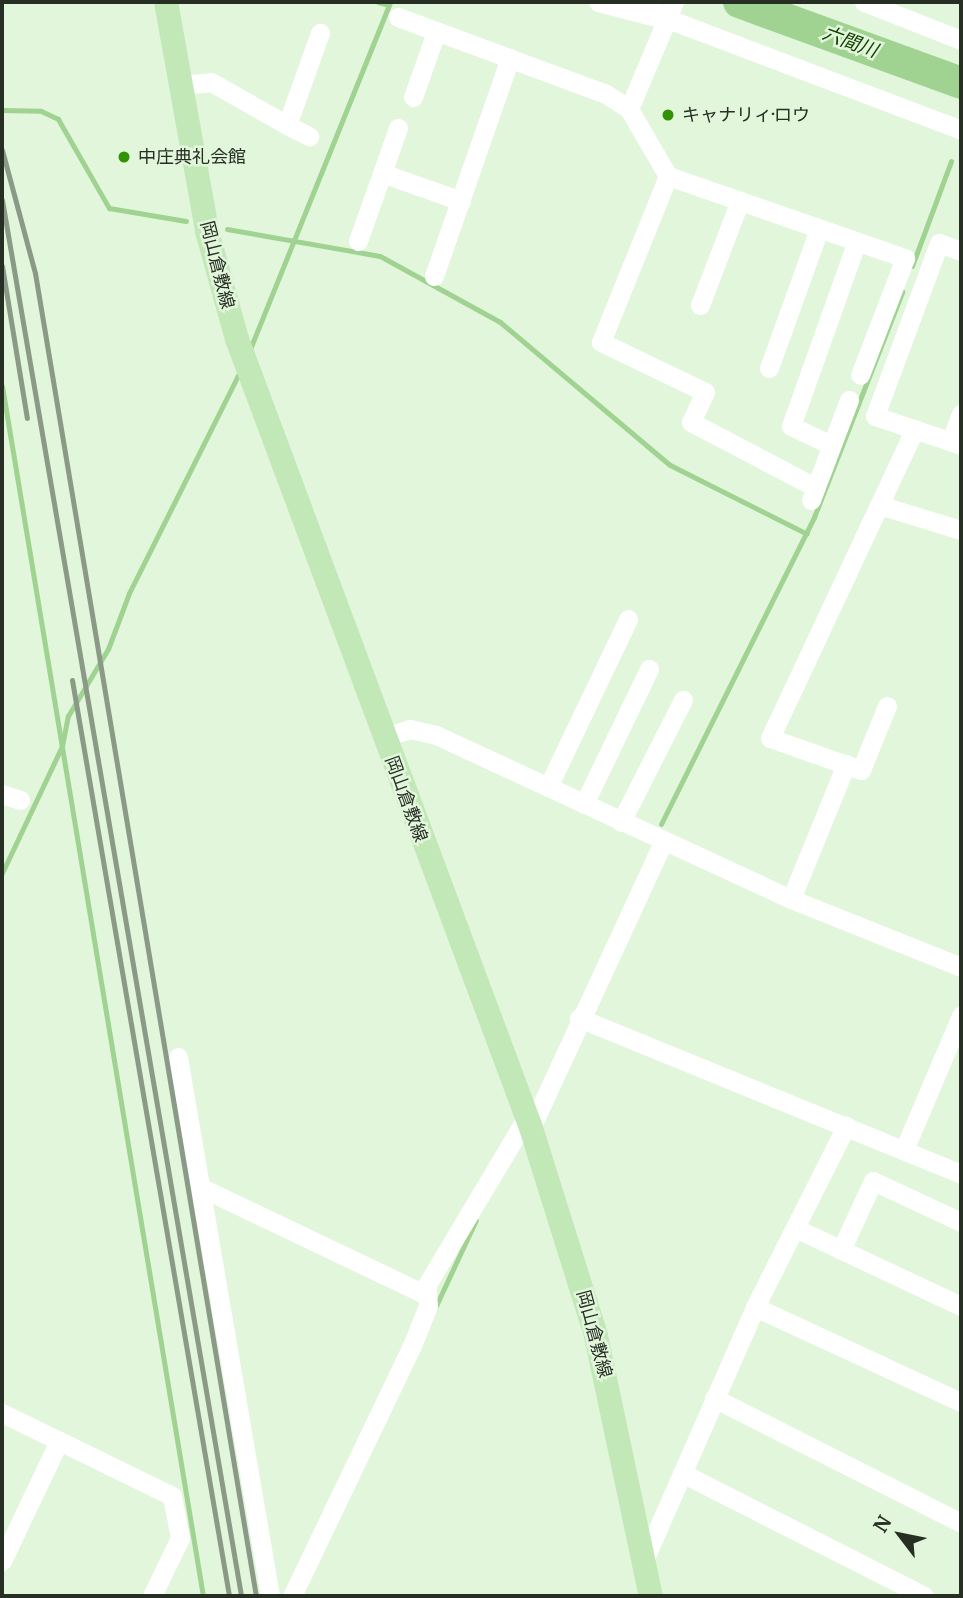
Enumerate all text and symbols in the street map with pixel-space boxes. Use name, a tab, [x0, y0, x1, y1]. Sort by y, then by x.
water label: 六間川	[819, 22, 881, 62]
place label: キャナリィ·ロウ	[682, 104, 810, 126]
marker: キャナリィ·ロウ	[660, 107, 676, 123]
place label: 中庄典礼会館	[138, 146, 246, 168]
marker: 中庄典礼会館	[116, 149, 132, 165]
street label: 岡山倉敷線	[196, 219, 238, 311]
street label: 岡山倉敷線	[380, 753, 432, 845]
street label: 岡山倉敷線	[572, 1288, 616, 1380]
north arrow	[865, 1500, 935, 1570]
text: N	[868, 1511, 896, 1537]

